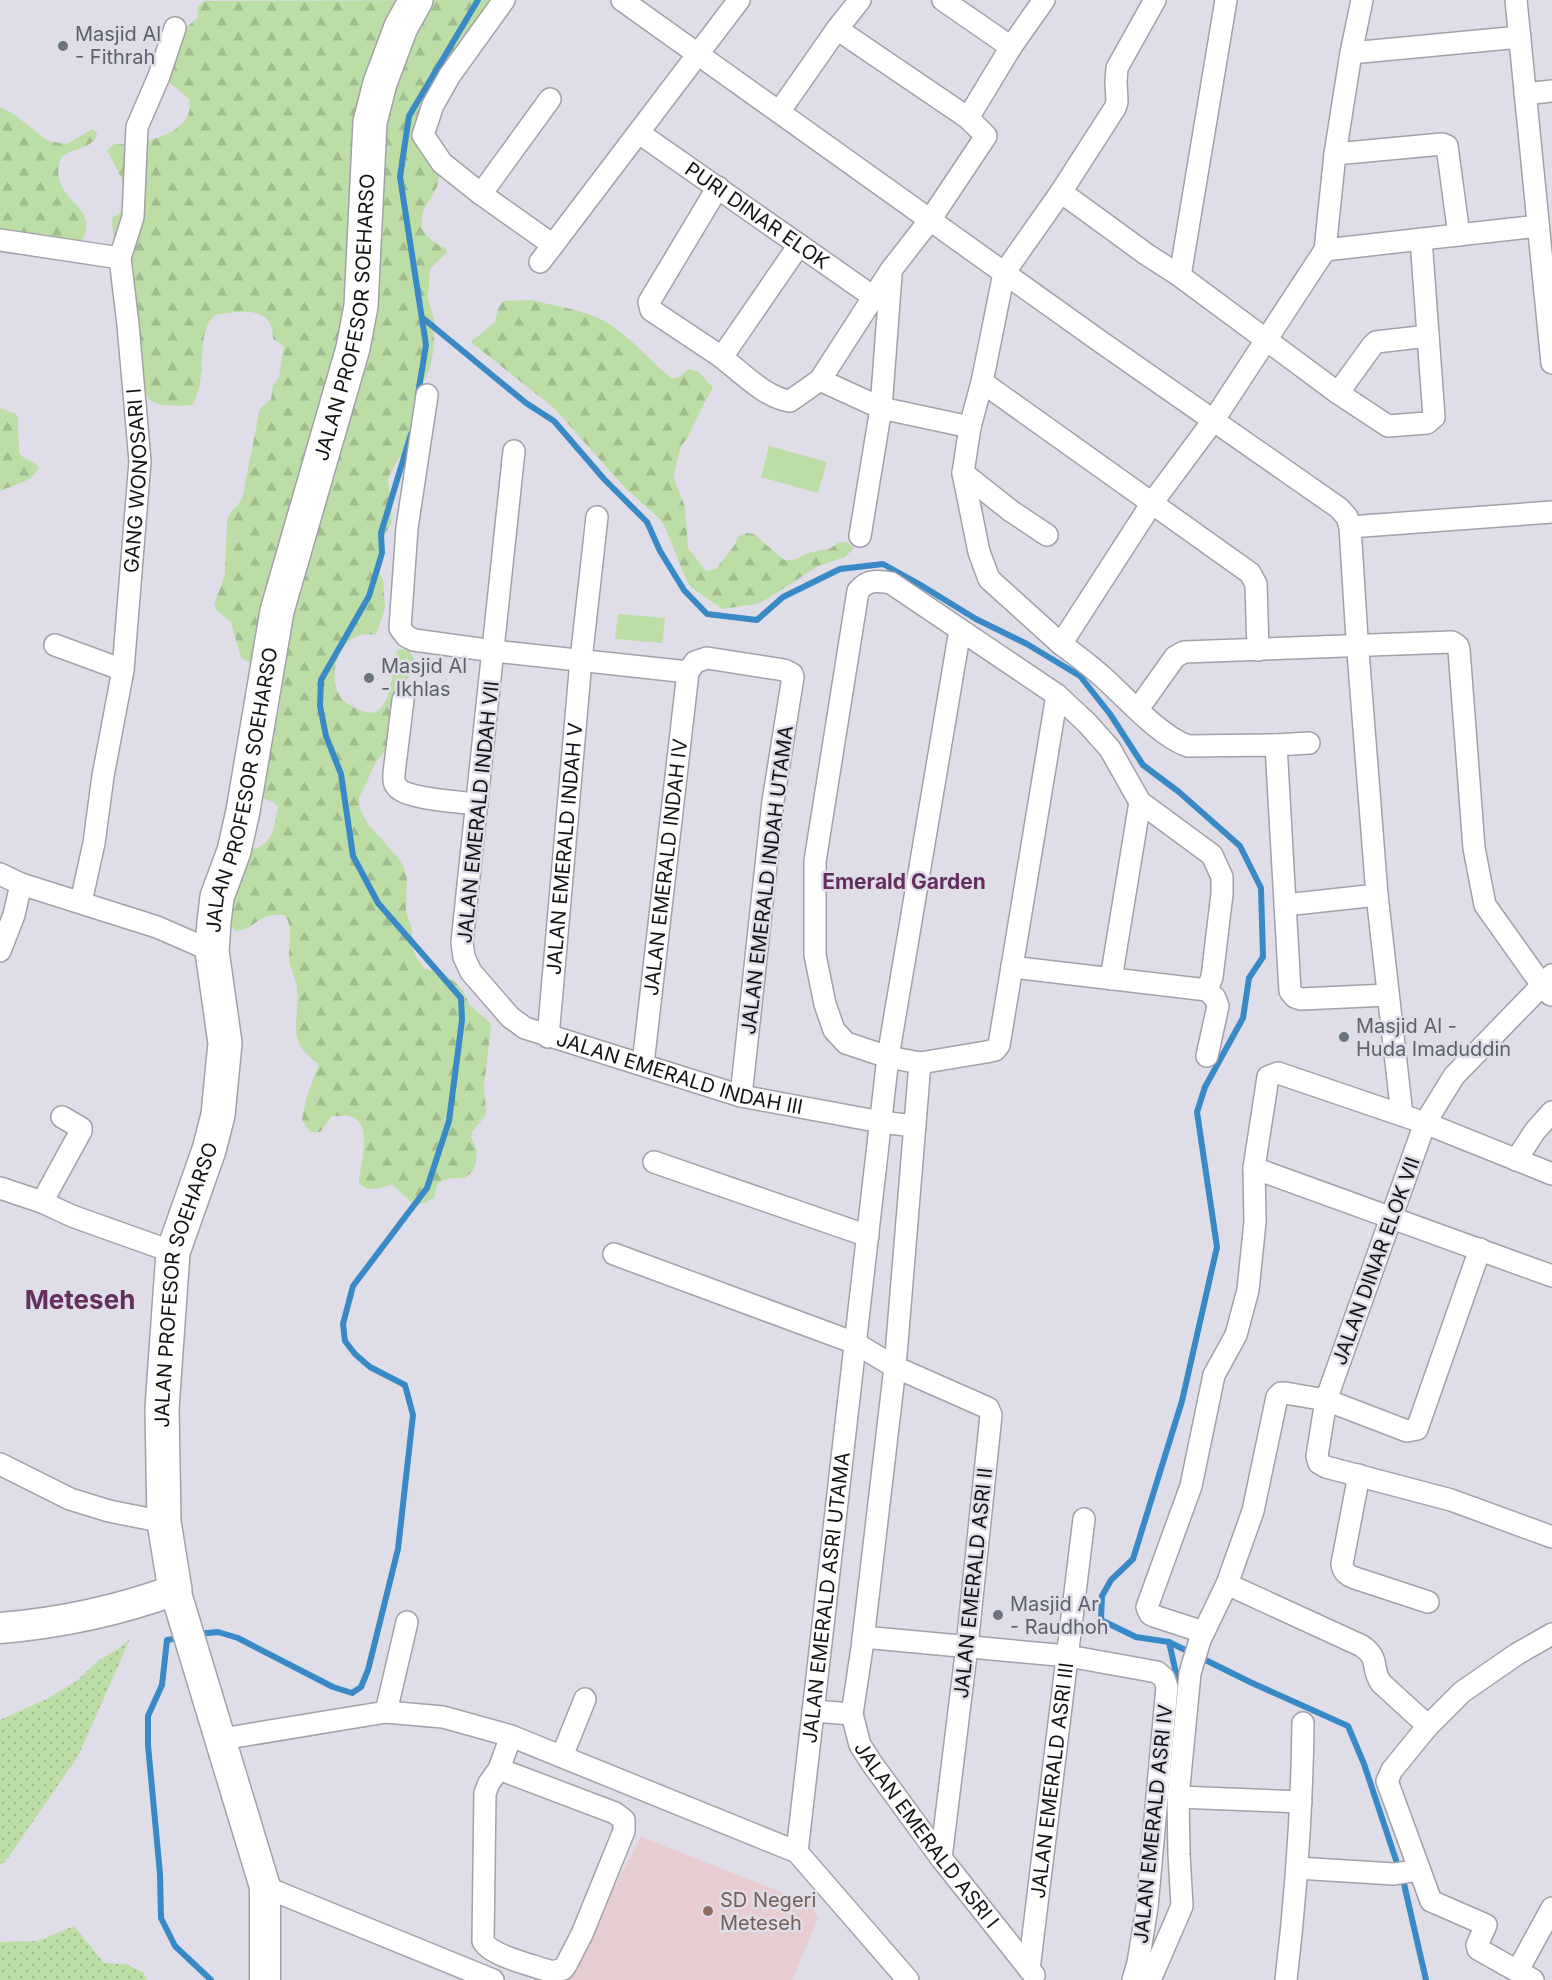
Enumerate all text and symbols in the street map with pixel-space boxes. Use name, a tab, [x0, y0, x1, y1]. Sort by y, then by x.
place label: Masjid Al - Fithrah	[75, 22, 161, 69]
marker: Masjid Al - Fithrah	[56, 39, 70, 53]
street label: PURI DINAR ELOK	[680, 157, 834, 274]
street label: JALAN PROFESOR SOEHARSO	[309, 173, 379, 464]
street label: GANG WONOSARI I	[119, 387, 152, 574]
street label: JALAN PROFESOR SOEHARSO	[201, 645, 283, 934]
place label: Masjid Al - Ikhlas	[381, 654, 467, 701]
marker: Masjid Al - Ikhlas	[362, 671, 376, 685]
street label: JALAN EMERALD INDAH VII	[452, 680, 504, 944]
street label: JALAN EMERALD INDAH V	[541, 721, 587, 976]
street label: JALAN EMERALD INDAH UTAMA	[736, 724, 798, 1036]
street label: JALAN EMERALD INDAH IV	[639, 737, 692, 997]
district label: Emerald Garden	[822, 869, 986, 894]
place label: Masjid Al - Huda Imaduddin	[1356, 1014, 1511, 1061]
street label: JALAN EMERALD INDAH III	[554, 1027, 805, 1119]
marker: Masjid Al - Huda Imaduddin	[1337, 1030, 1351, 1044]
street label: JALAN PROFESOR SOEHARSO	[150, 1139, 223, 1428]
street label: JALAN DINAR ELOK VII	[1327, 1154, 1425, 1368]
district label: Meteseh	[25, 1284, 135, 1315]
street label: JALAN EMERALD ASRI UTAMA	[797, 1450, 855, 1745]
street label: JALAN EMERALD ASRI II	[949, 1466, 997, 1700]
place label: Masjid Ar - Raudhoh	[1010, 1592, 1109, 1639]
marker: Masjid Ar - Raudhoh	[991, 1608, 1005, 1622]
street label: JALAN EMERALD ASRI III	[1026, 1661, 1078, 1900]
street label: JALAN EMERALD ASRI IV	[1128, 1703, 1178, 1945]
street label: JALAN EMERALD ASRI I	[849, 1737, 1004, 1933]
place label: SD Negeri Meteseh	[720, 1888, 816, 1935]
marker: SD Negeri Meteseh	[701, 1904, 715, 1918]

